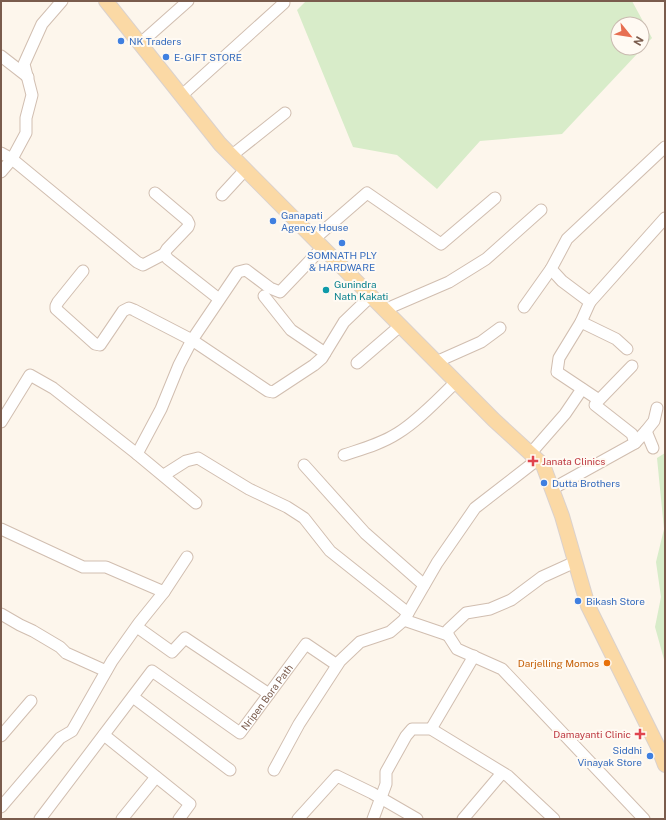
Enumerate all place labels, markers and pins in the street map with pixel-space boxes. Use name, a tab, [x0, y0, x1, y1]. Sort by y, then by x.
place label: NK Traders	[129, 35, 181, 47]
marker: NK Traders	[116, 36, 126, 46]
place label: E- GIFT STORE	[174, 51, 242, 63]
marker: E- GIFT STORE	[161, 52, 171, 62]
place label: Ganapati Agency House	[281, 209, 349, 233]
marker: Ganapati Agency House	[268, 216, 278, 226]
marker: SOMNATH PLY & HARDWARE	[337, 238, 347, 248]
place label: SOMNATH PLY & HARDWARE	[307, 249, 377, 273]
place label: Gunindra Nath Kakati	[334, 278, 388, 302]
marker: Gunindra Nath Kakati	[321, 285, 331, 295]
marker: Janata Clinics	[527, 455, 539, 467]
place label: Janata Clinics	[542, 455, 605, 467]
place label: Dutta Brothers	[552, 477, 620, 489]
marker: Dutta Brothers	[539, 478, 549, 488]
place label: Bikash Store	[586, 595, 645, 607]
marker: Bikash Store	[573, 596, 583, 606]
place label: Darjelling Momos	[518, 657, 599, 669]
marker: Darjelling Momos	[602, 658, 612, 668]
place label: Damayanti Clinic	[553, 728, 631, 740]
marker: Damayanti Clinic	[634, 728, 646, 740]
place label: Siddhi Vinayak Store	[577, 744, 642, 768]
marker: Siddhi Vinayak Store	[645, 751, 655, 761]

